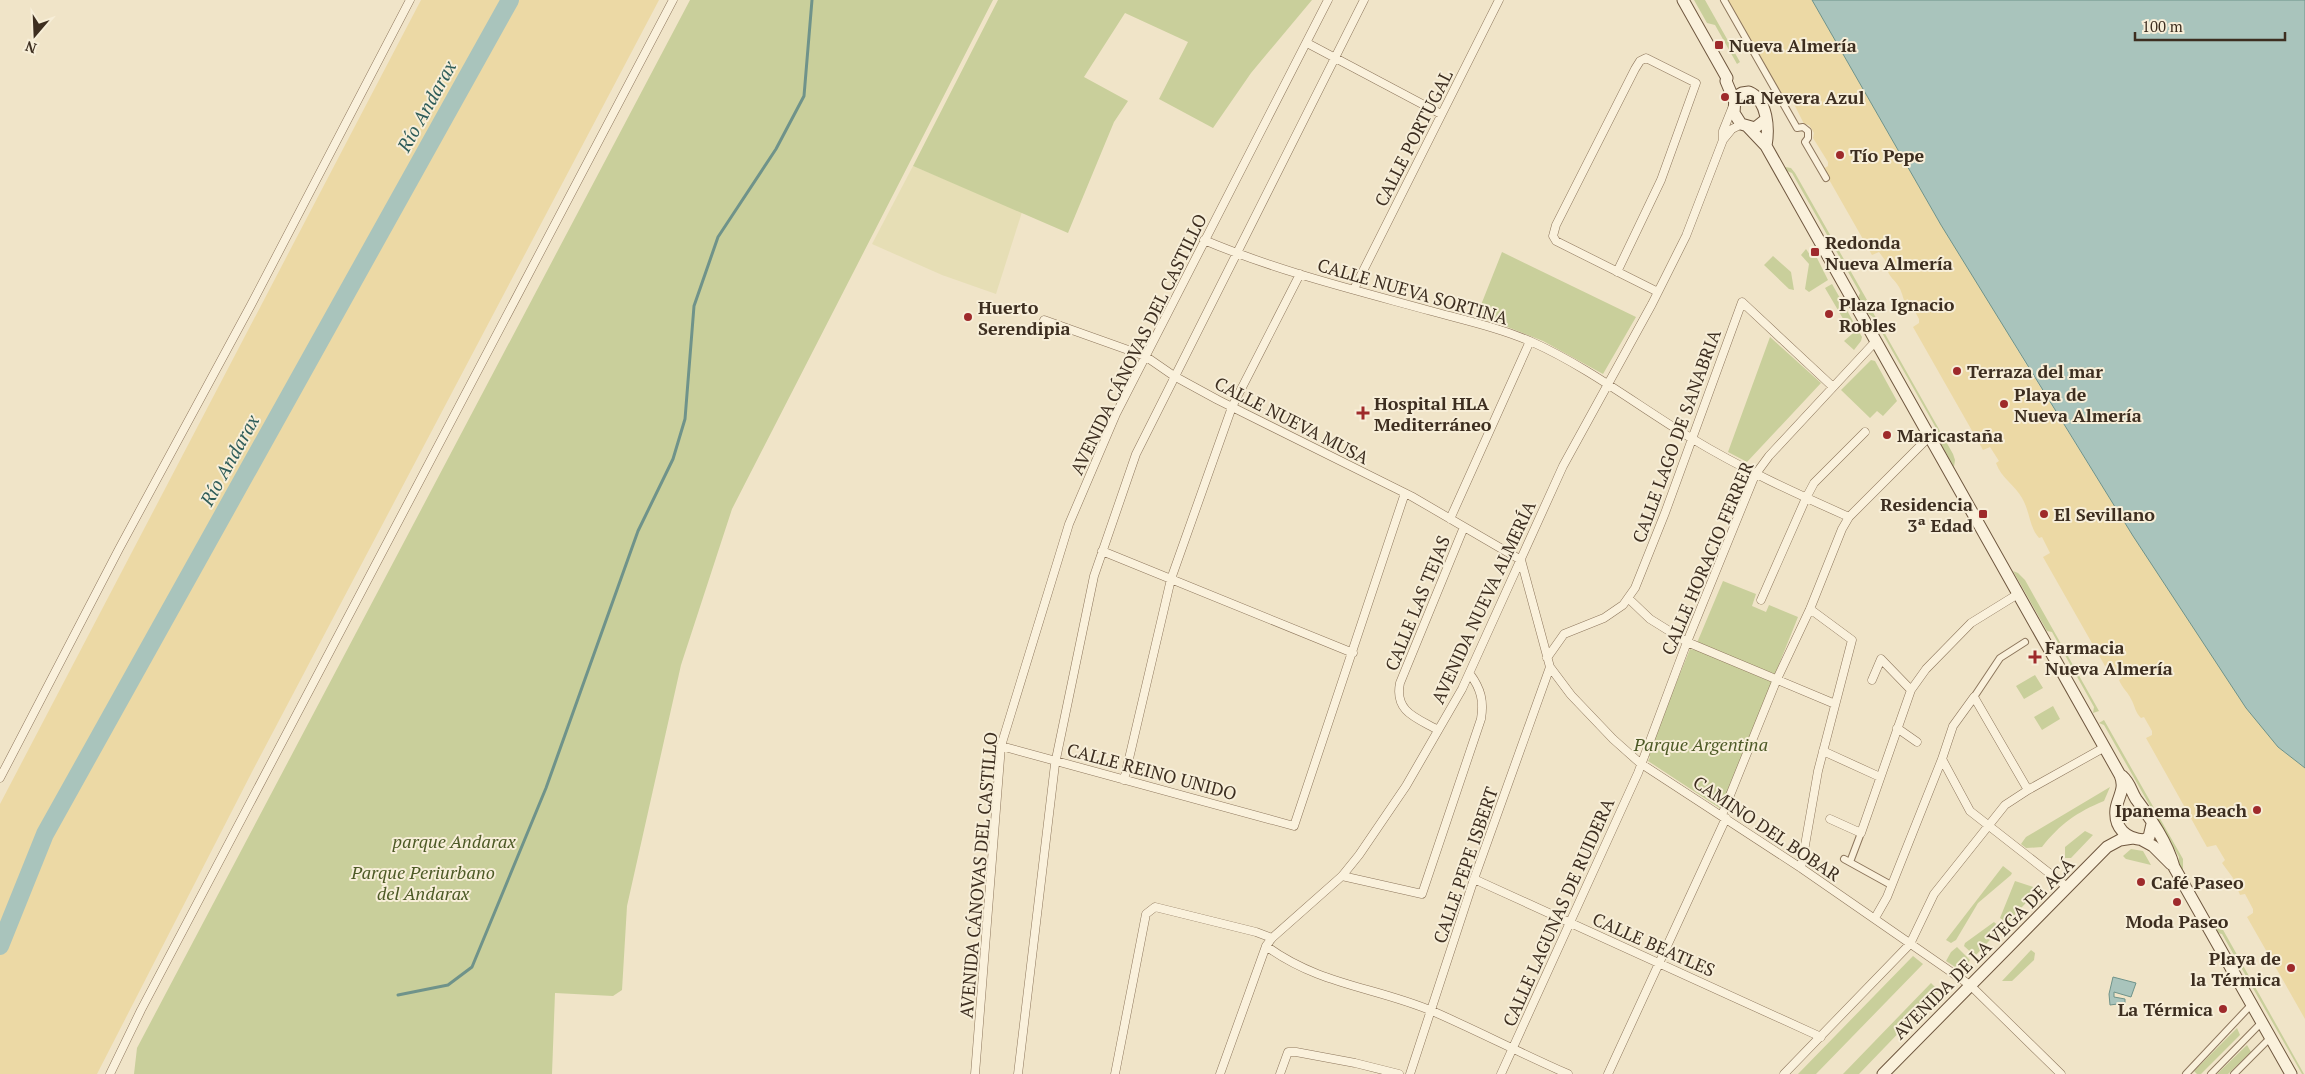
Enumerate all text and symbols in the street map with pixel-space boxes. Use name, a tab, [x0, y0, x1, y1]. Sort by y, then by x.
north arrow	[10, 10, 60, 60]
scale bar	[2135, 10, 2285, 42]
text: 100 m	[2142, 16, 2183, 36]
place label: Nueva Almería	[1729, 33, 1857, 57]
text: N	[22, 37, 39, 58]
marker: Nueva Almería	[1713, 39, 1725, 51]
water label: Río Andarax	[390, 56, 461, 157]
street label: CALLE PORTUGAL	[1368, 66, 1458, 210]
place label: La Nevera Azul	[1735, 85, 1865, 109]
marker: La Nevera Azul	[1719, 91, 1731, 103]
place label: Tío Pepe	[1850, 143, 1925, 167]
marker: Tío Pepe	[1834, 149, 1846, 161]
street label: AVENIDA CÁNOVAS DEL CASTILLO	[1064, 210, 1212, 478]
place label: Redonda Nueva Almería	[1825, 230, 1953, 275]
marker: Redonda Nueva Almería	[1809, 246, 1821, 258]
street label: CALLE NUEVA SORTINA	[1315, 252, 1512, 330]
place label: Plaza Ignacio Robles	[1839, 292, 1955, 337]
place label: Huerto Serendipia	[978, 295, 1070, 340]
marker: Plaza Ignacio Robles	[1823, 308, 1835, 320]
marker: Huerto Serendipia	[962, 311, 974, 323]
street label: CALLE LAGO DE SANABRIA	[1626, 325, 1726, 546]
place label: Terraza del mar	[1967, 359, 2103, 383]
marker: Terraza del mar	[1951, 365, 1963, 377]
street label: CALLE NUEVA MUSA	[1211, 371, 1374, 470]
place label: Playa de Nueva Almería	[2014, 382, 2142, 427]
place label: Hospital HLA Mediterráneo	[1374, 391, 1492, 436]
marker: Playa de Nueva Almería	[1998, 398, 2010, 410]
marker: Hospital HLA Mediterráneo	[1356, 406, 1370, 420]
water label: Río Andarax	[193, 410, 264, 511]
place label: Maricastaña	[1897, 423, 2003, 447]
marker: Maricastaña	[1881, 429, 1893, 441]
street label: CALLE HORACIO FERRER	[1655, 457, 1759, 658]
place label: Residencia 3ª Edad	[1880, 492, 1973, 537]
street label: AVENIDA NUEVA ALMERÍA	[1425, 496, 1541, 707]
place label: El Sevillano	[2054, 502, 2155, 526]
marker: Residencia 3ª Edad	[1977, 508, 1989, 520]
marker: El Sevillano	[2038, 508, 2050, 520]
street label: CALLE LAS TEJAS	[1379, 532, 1455, 674]
place label: Farmacia Nueva Almería	[2045, 635, 2173, 680]
marker: Farmacia Nueva Almería	[2029, 651, 2041, 663]
street label: AVENIDA CÁNOVAS DEL CASTILLO	[954, 731, 1002, 1019]
park label: Parque Argentina	[1633, 732, 1768, 756]
street label: CALLE REINO UNIDO	[1064, 737, 1240, 805]
street label: CAMINO DEL BOBAR	[1689, 770, 1846, 887]
street label: CALLE PEPE ISBERT	[1427, 784, 1503, 946]
street label: CALLE LAGUNAS DE RUIDERA	[1497, 793, 1620, 1030]
place label: Ipanema Beach	[2115, 798, 2247, 822]
marker: Ipanema Beach	[2251, 804, 2263, 816]
park label: parque Andarax	[392, 829, 516, 853]
street label: AVENIDA DE LA VEGA DE ACÁ	[1887, 851, 2080, 1044]
park label: Parque Periurbano del Andarax	[350, 860, 495, 905]
place label: Café Paseo	[2151, 870, 2244, 894]
marker: Café Paseo	[2135, 876, 2147, 888]
marker: Moda Paseo	[2171, 896, 2183, 908]
street label: CALLE BEATLES	[1589, 906, 1719, 982]
place label: Moda Paseo	[2125, 909, 2229, 933]
place label: Playa de la Térmica	[2190, 946, 2281, 991]
marker: Playa de la Térmica	[2285, 962, 2297, 974]
place label: La Térmica	[2118, 997, 2213, 1021]
marker: La Térmica	[2217, 1003, 2229, 1015]

